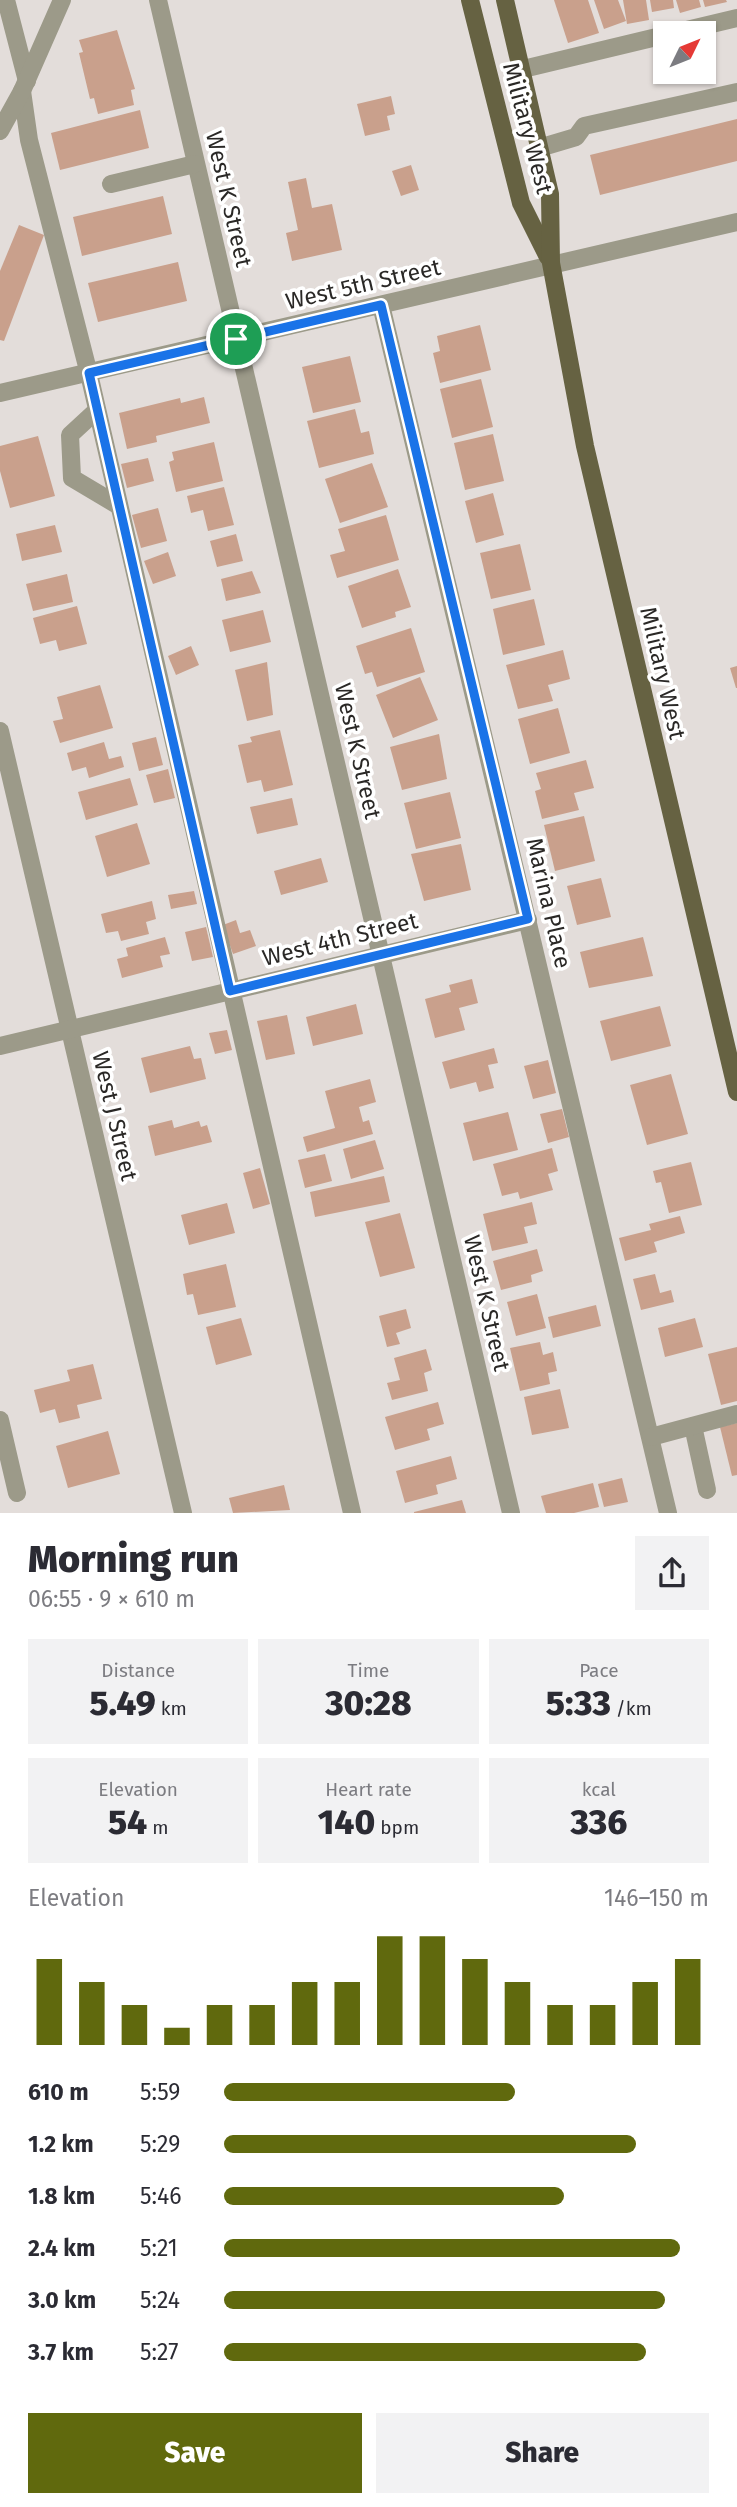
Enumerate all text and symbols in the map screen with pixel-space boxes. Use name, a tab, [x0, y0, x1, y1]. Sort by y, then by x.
north arrow	[653, 21, 716, 84]
map controls	[653, 21, 716, 84]
street label: Military West	[497, 59, 559, 197]
street label: West K Street	[200, 128, 258, 270]
street label: West 5th Street	[283, 252, 444, 315]
pin	[206, 309, 266, 369]
icon: arrive	[217, 320, 255, 358]
street label: Military West	[634, 604, 692, 743]
street label: West K Street	[329, 680, 387, 822]
street label: Marina Place	[520, 835, 578, 971]
street label: West 4th Street	[259, 906, 421, 972]
street label: West J Street	[87, 1049, 144, 1184]
street label: West K Street	[458, 1232, 516, 1374]
text: Morning run	[28, 1536, 239, 1582]
button: share	[635, 1536, 709, 1610]
text: 06:55 · 9 × 610 m	[28, 1585, 195, 1613]
text: Distance	[101, 1659, 175, 1682]
text: Time	[348, 1659, 389, 1682]
text: Pace	[579, 1659, 619, 1682]
text: 5.49	[89, 1682, 156, 1724]
text: 30:28	[325, 1682, 412, 1724]
text: 5:33	[546, 1682, 611, 1724]
text: km	[156, 1697, 187, 1720]
text: /km	[611, 1697, 652, 1720]
text: Elevation	[98, 1778, 178, 1801]
text: Heart rate	[325, 1778, 412, 1801]
text: kcal	[582, 1778, 616, 1801]
text: 54	[108, 1801, 147, 1843]
text: 140	[318, 1801, 375, 1843]
text: 336	[570, 1801, 627, 1843]
text: m	[147, 1816, 168, 1839]
text: bpm	[375, 1816, 419, 1839]
text: Elevation	[28, 1884, 124, 1912]
text: 146–150 m	[604, 1884, 709, 1912]
text: 610 m	[28, 2078, 89, 2106]
text: 5:59	[140, 2078, 180, 2106]
text: 1.2 km	[28, 2130, 94, 2158]
text: 5:29	[140, 2130, 180, 2158]
text: 1.8 km	[28, 2182, 95, 2210]
text: 5:46	[140, 2182, 181, 2210]
text: 2.4 km	[28, 2234, 95, 2262]
text: 5:21	[140, 2234, 178, 2262]
text: 3.0 km	[28, 2286, 96, 2314]
text: 5:24	[140, 2286, 180, 2314]
text: 3.7 km	[28, 2338, 94, 2366]
text: 5:27	[140, 2338, 178, 2366]
button: Save	[28, 2413, 362, 2493]
button: Share	[376, 2413, 709, 2493]

